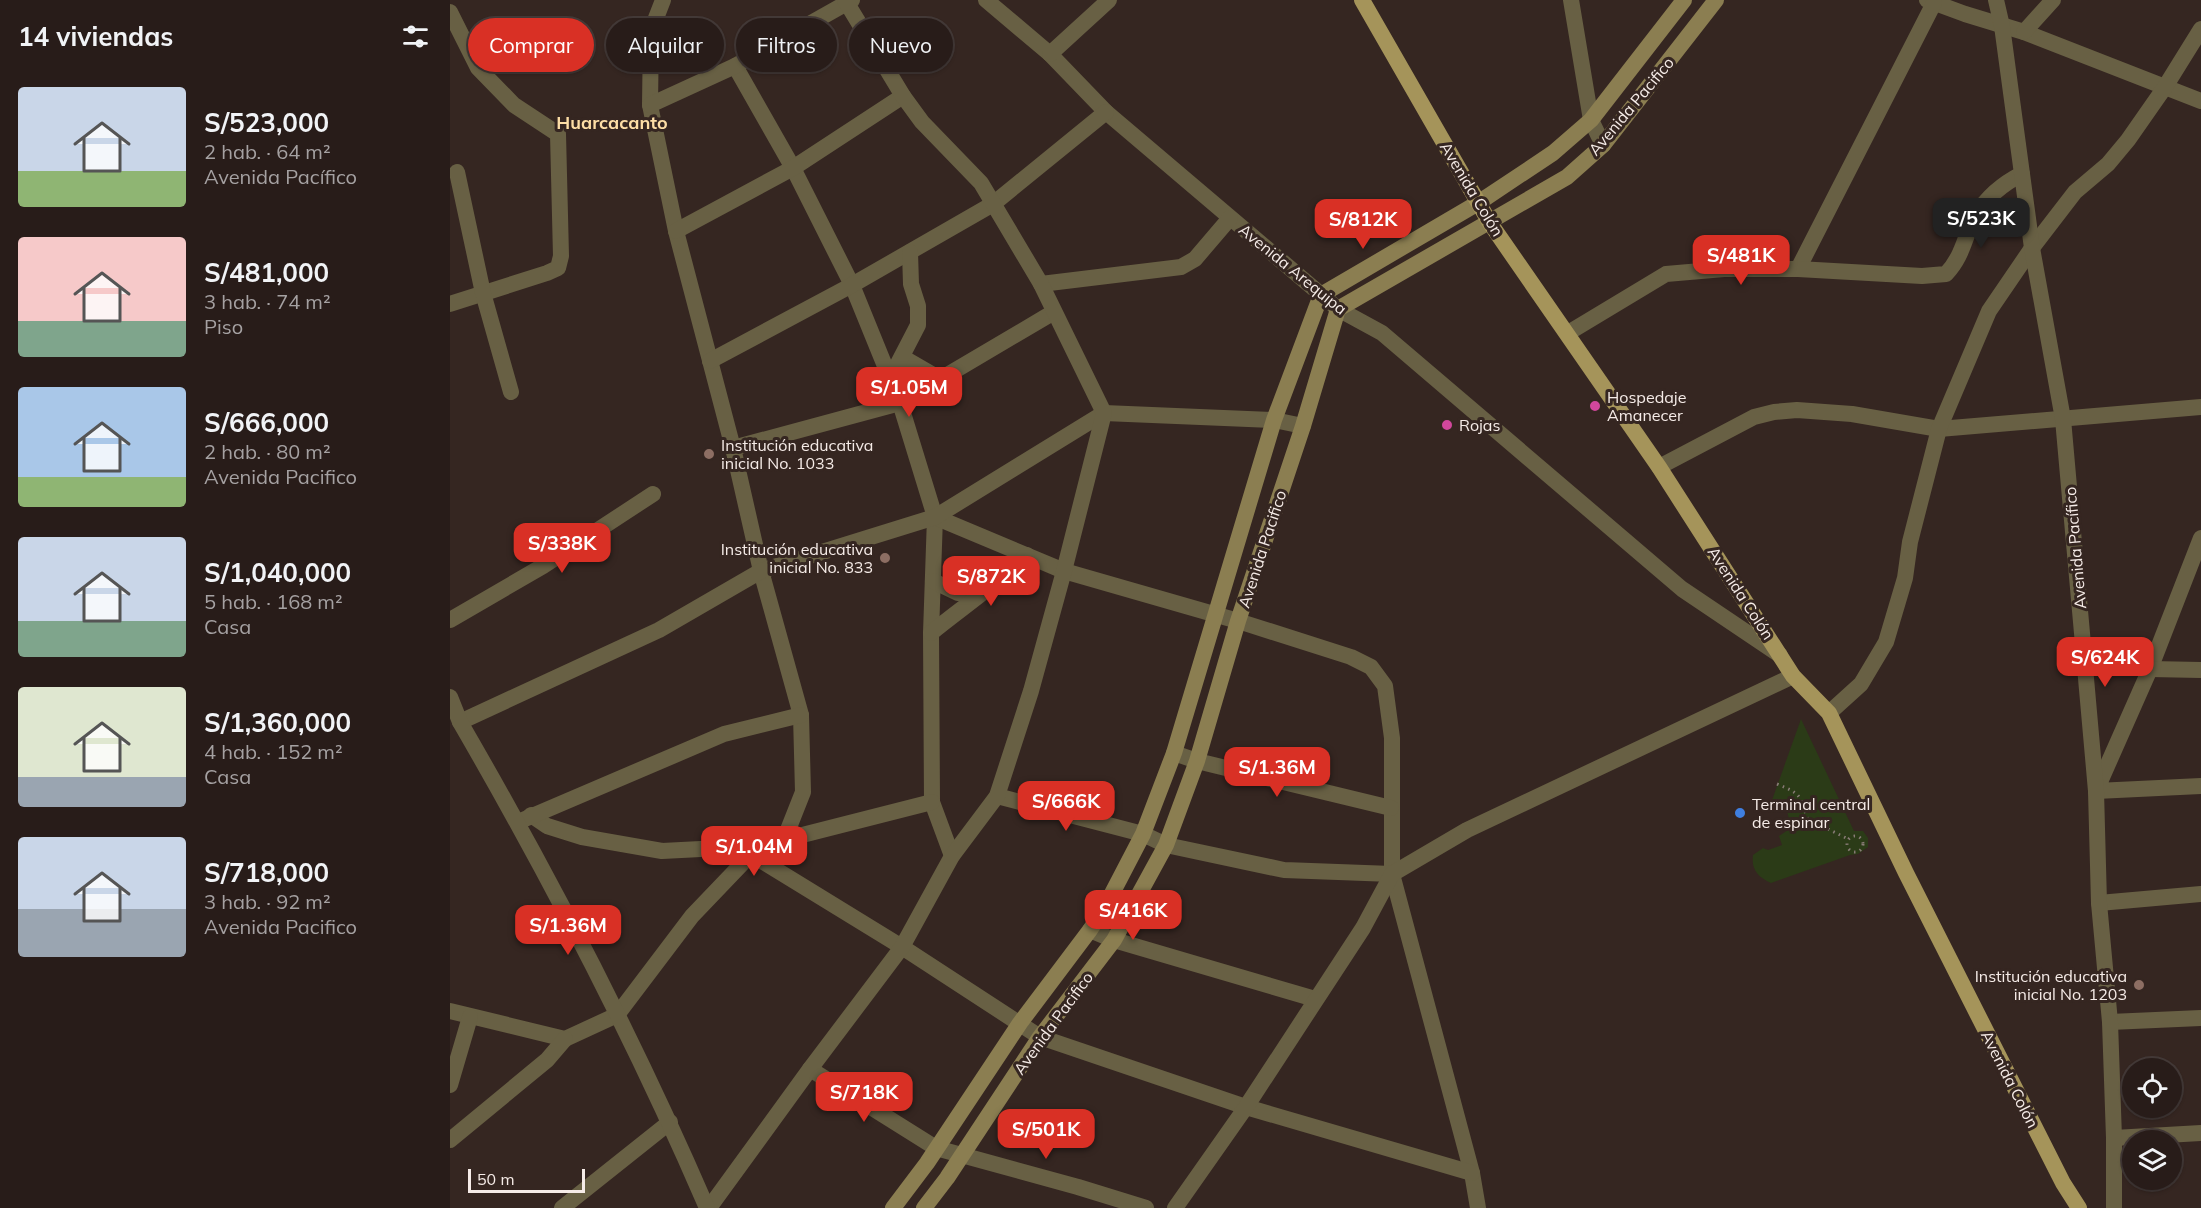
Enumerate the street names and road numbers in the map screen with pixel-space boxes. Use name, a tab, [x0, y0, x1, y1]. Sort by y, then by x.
street label: Avenida Pacifico	[1584, 53, 1678, 159]
street label: Avenida Colón	[1436, 138, 1508, 240]
street label: Avenida Arequipa	[1235, 219, 1351, 319]
street label: Avenida Pacífico	[2060, 486, 2090, 610]
street label: Avenida Pacifico	[1234, 488, 1290, 610]
street label: Avenida Colón	[1704, 543, 1778, 643]
street label: Avenida Pacifico	[1009, 968, 1097, 1078]
street label: Avenida Colón	[1977, 1027, 2043, 1131]

